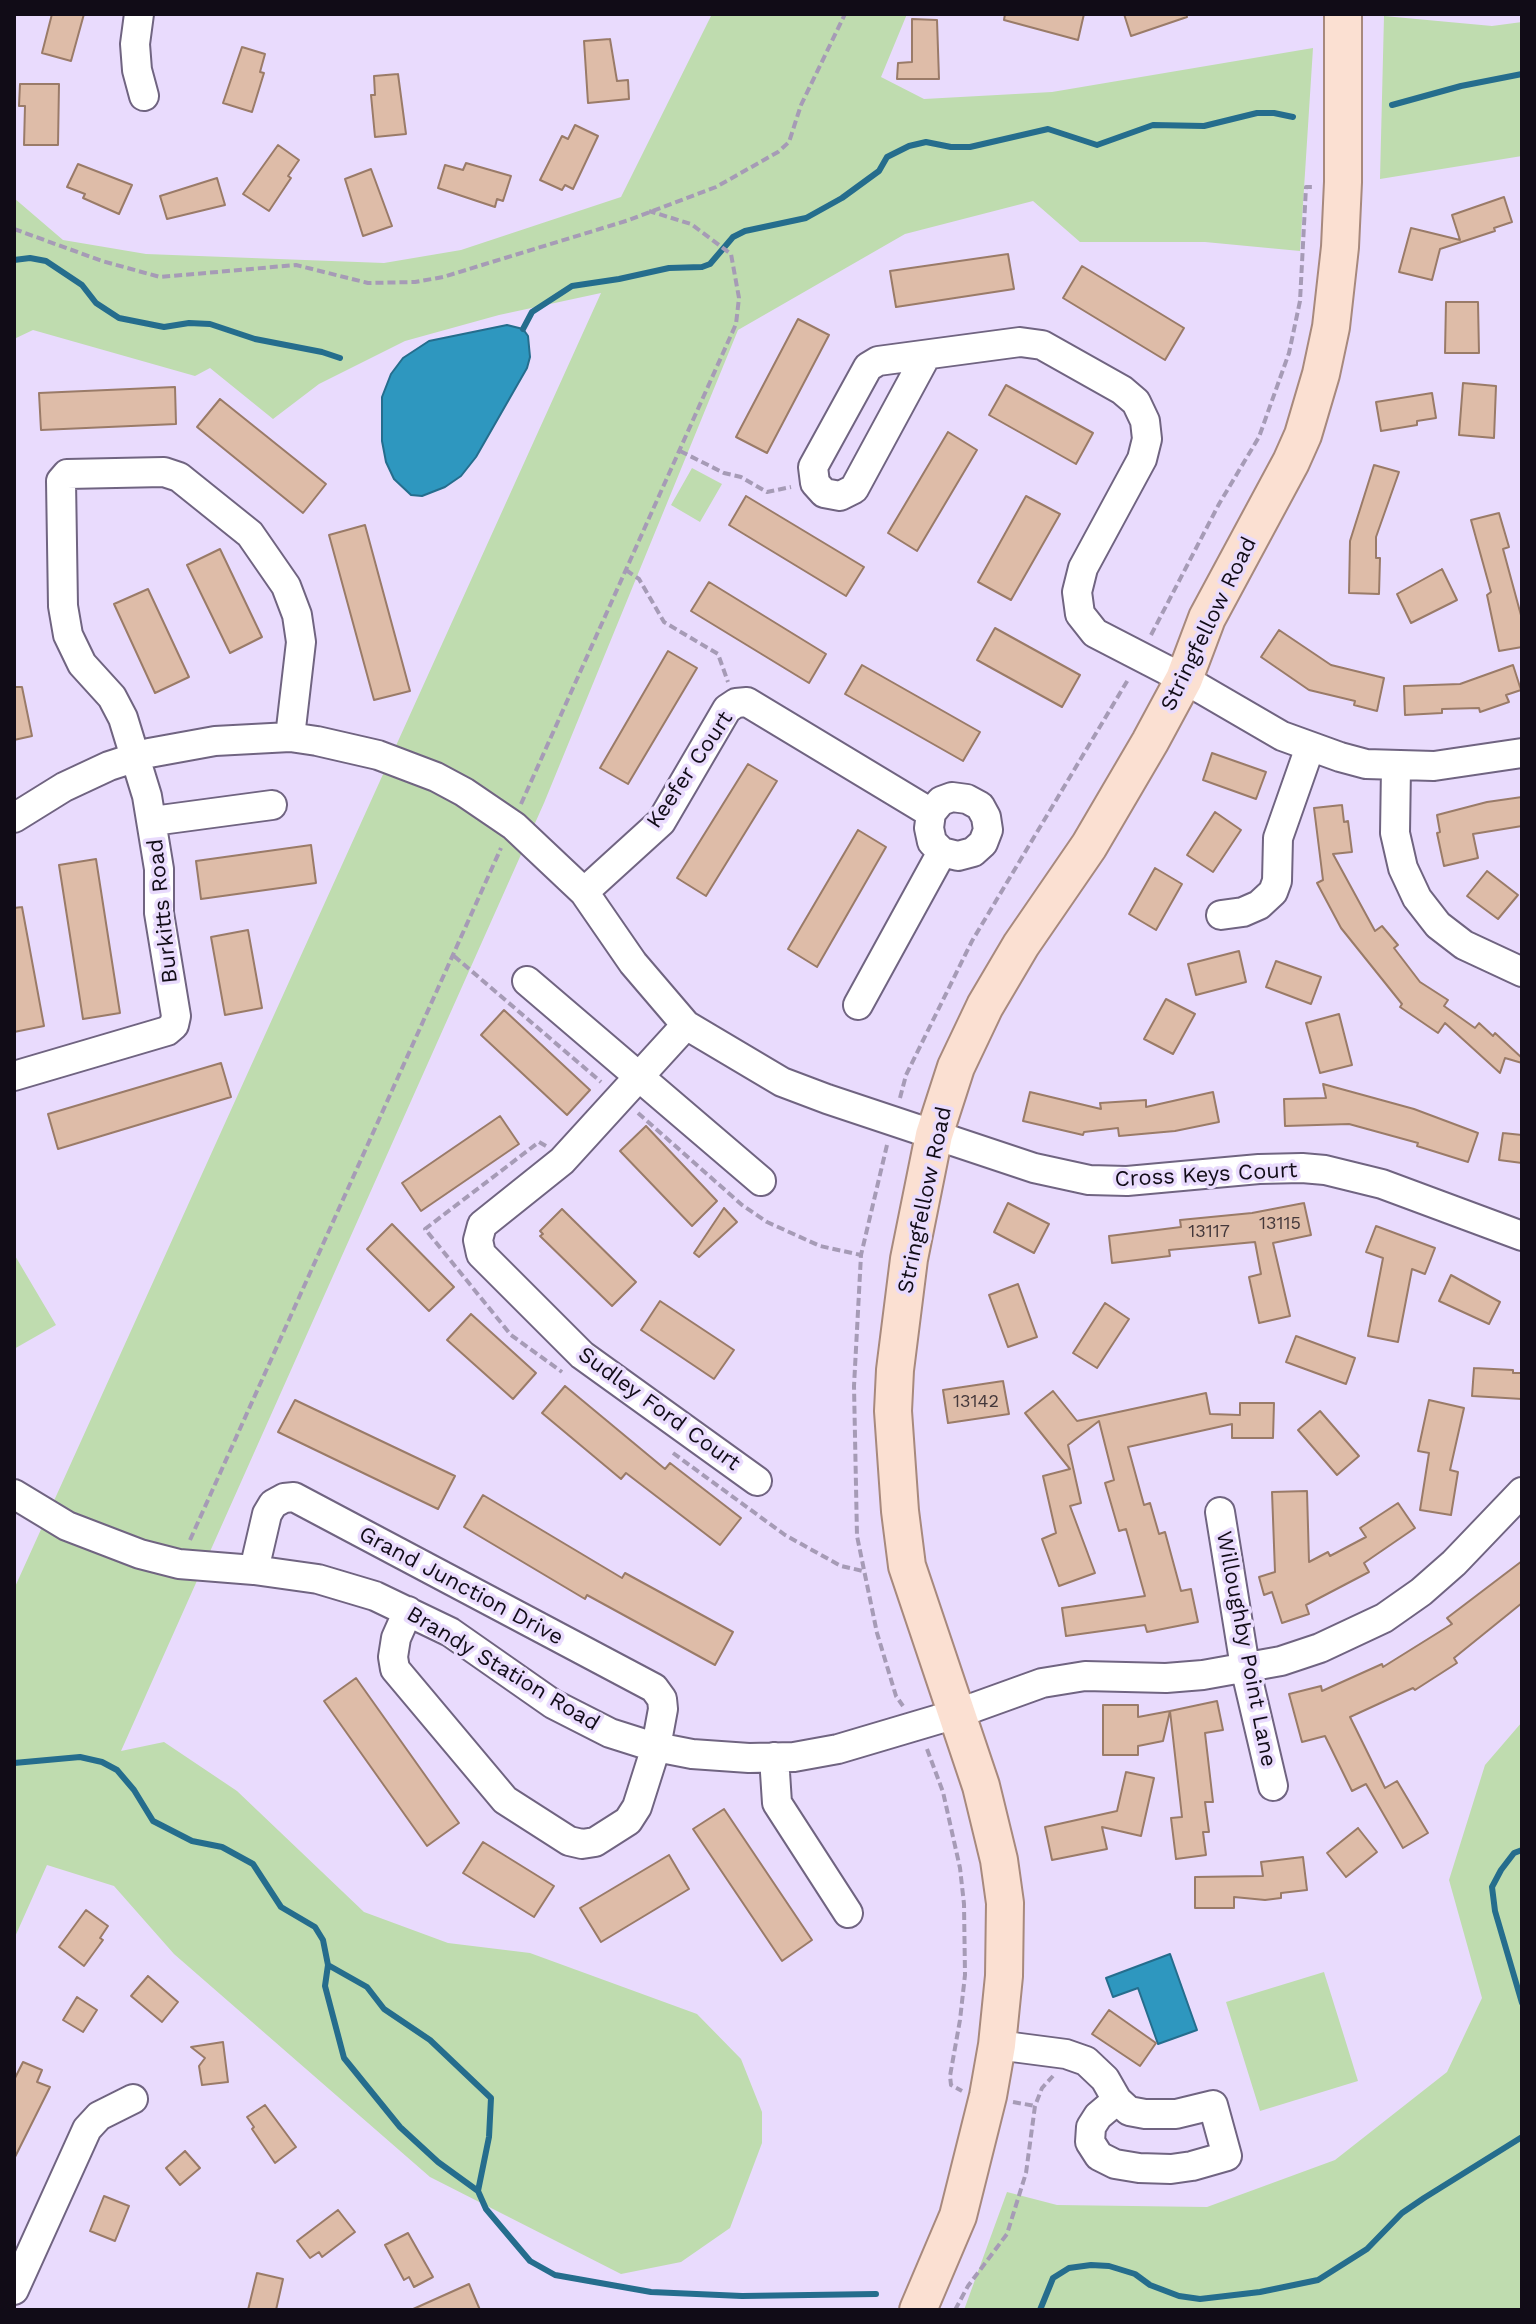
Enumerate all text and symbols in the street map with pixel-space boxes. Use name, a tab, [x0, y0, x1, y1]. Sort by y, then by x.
street label: Stringfellow Road	[1155, 533, 1263, 715]
street label: Keefer Court	[641, 706, 739, 834]
street label: Burkitts Road	[142, 837, 184, 985]
street label: Stringfellow Road	[892, 1104, 958, 1296]
street label: Cross Keys Court	[1114, 1157, 1298, 1193]
house number: 13115	[1259, 1213, 1301, 1235]
house number: 13117	[1188, 1221, 1230, 1243]
street label: Sudley Ford Court	[573, 1341, 745, 1477]
house number: 13142	[953, 1391, 999, 1413]
street label: Grand Junction Drive	[354, 1521, 568, 1651]
street label: Willoughby Point Lane	[1210, 1529, 1282, 1769]
street label: Brandy Station Road	[402, 1601, 604, 1737]

